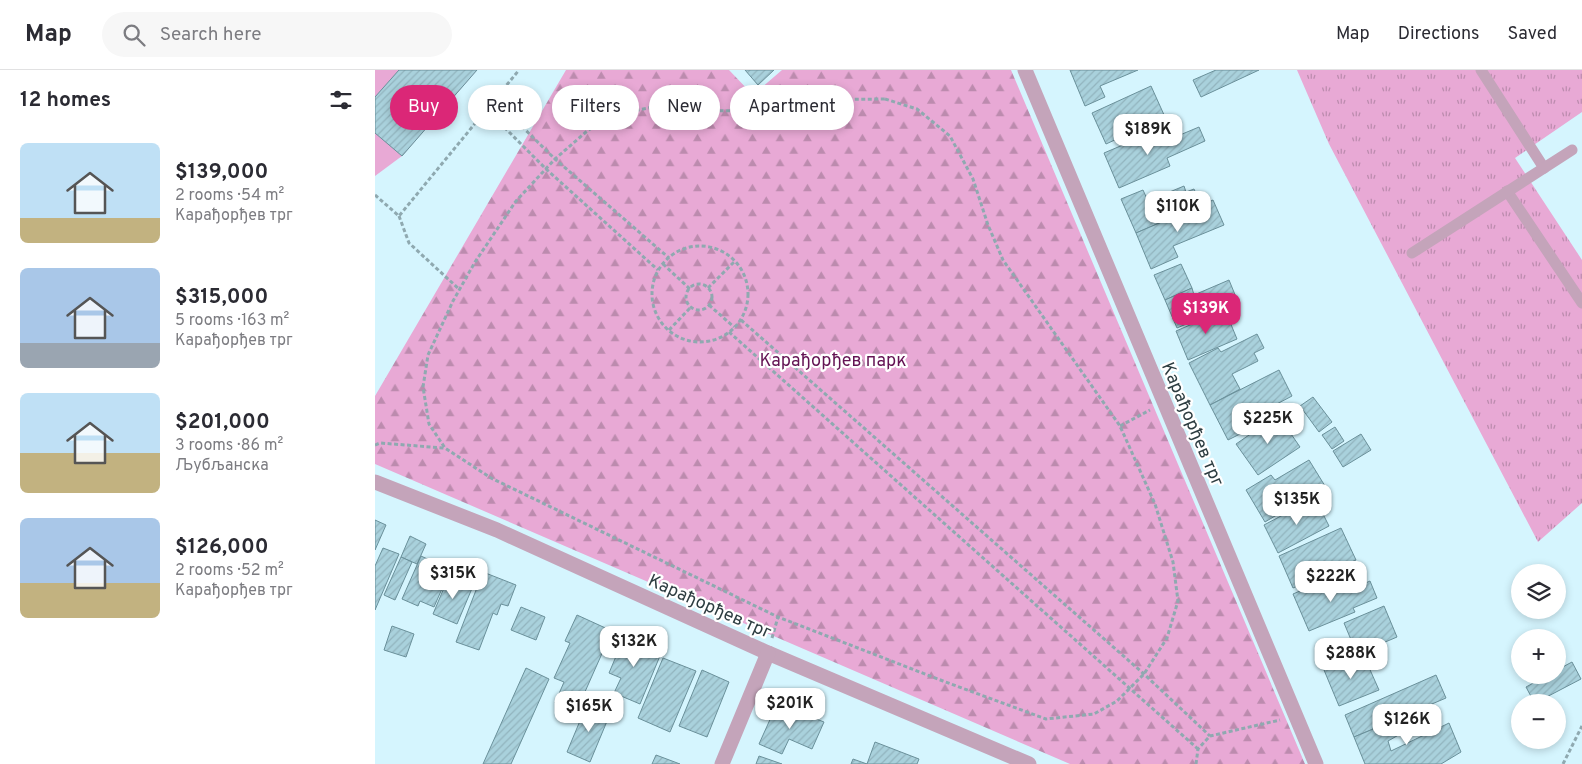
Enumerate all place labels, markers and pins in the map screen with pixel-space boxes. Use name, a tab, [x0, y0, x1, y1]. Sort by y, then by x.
pin: $189K	[1113, 114, 1183, 156]
pin: $110K	[1143, 190, 1213, 233]
pin: $139K	[1171, 292, 1241, 335]
pin: $225K	[1233, 402, 1303, 445]
pin: $135K	[1262, 484, 1332, 526]
pin: $315K	[418, 558, 488, 600]
pin: $222K	[1296, 560, 1366, 603]
pin: $132K	[599, 626, 669, 668]
pin: $288K	[1316, 638, 1386, 680]
pin: $201K	[755, 688, 825, 730]
pin: $165K	[554, 690, 624, 733]
pin: $126K	[1372, 704, 1442, 746]

